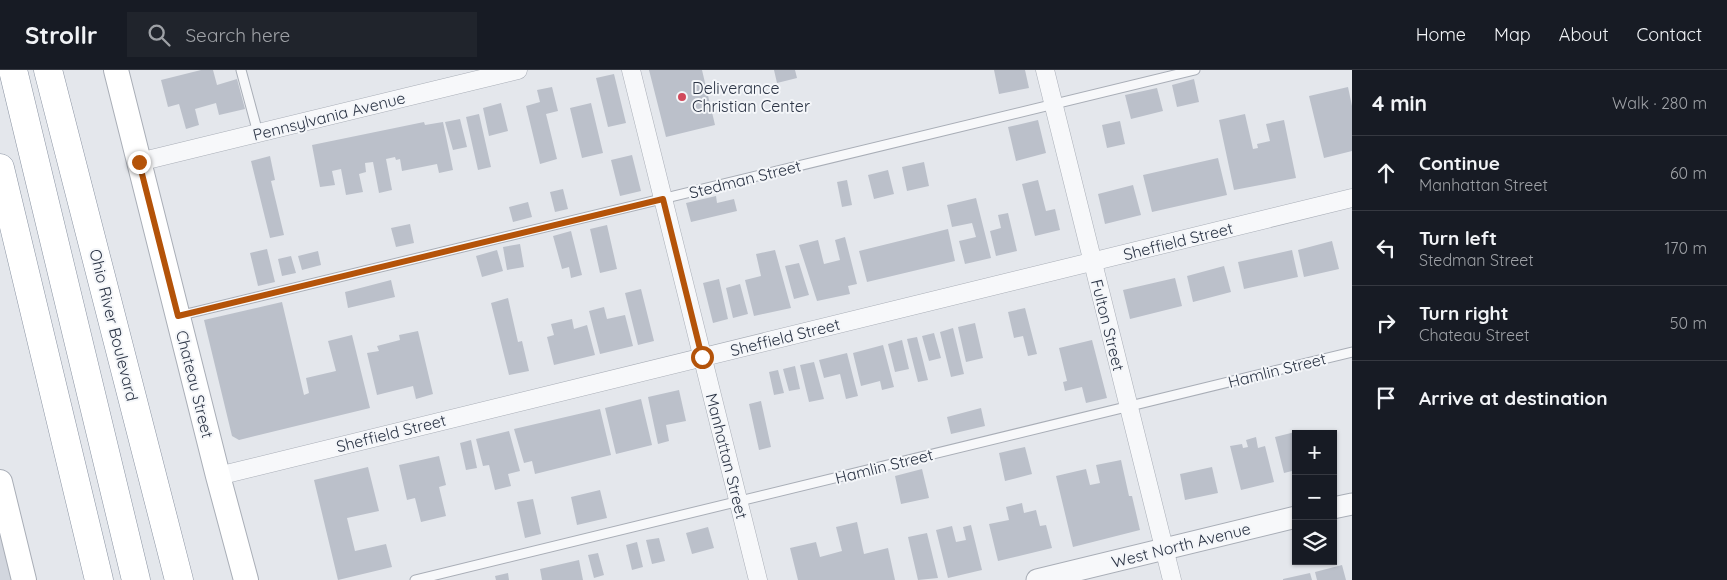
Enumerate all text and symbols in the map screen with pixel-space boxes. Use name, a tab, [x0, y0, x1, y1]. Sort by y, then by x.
search box	[127, 12, 477, 57]
text: Strollr	[25, 20, 97, 50]
icon: search	[145, 21, 173, 49]
text: Search here	[185, 23, 290, 47]
text: Home	[1416, 23, 1466, 46]
text: Map	[1494, 23, 1531, 46]
text: About	[1559, 23, 1609, 46]
text: Contact	[1637, 23, 1702, 46]
place label: Deliverance Christian Center	[692, 78, 810, 116]
street label: Pennsylvania Avenue	[251, 87, 407, 145]
text: 4 min	[1372, 90, 1427, 116]
marker: Deliverance Christian Center	[676, 91, 688, 103]
text: Walk · 280 m	[1612, 93, 1707, 113]
route end	[128, 151, 151, 174]
text: Continue	[1419, 151, 1500, 175]
street label: Stedman Street	[687, 155, 803, 203]
icon: ahead	[1372, 159, 1400, 187]
text: 60 m	[1670, 163, 1707, 183]
text: Manhattan Street	[1419, 175, 1548, 195]
street label: Sheffield Street	[1121, 218, 1235, 264]
text: Turn left	[1419, 226, 1497, 250]
icon: left	[1372, 234, 1400, 262]
text: 170 m	[1664, 238, 1707, 258]
street label: Ohio River Boulevard	[85, 247, 143, 403]
text: Stedman Street	[1419, 250, 1534, 270]
street label: Fulton Street	[1087, 277, 1129, 373]
text: Turn right	[1419, 301, 1508, 325]
icon: right	[1372, 309, 1400, 337]
text: 50 m	[1670, 313, 1707, 333]
street label: Sheffield Street	[728, 314, 842, 360]
text: Chateau Street	[1419, 325, 1529, 345]
street label: Chateau Street	[172, 328, 218, 440]
route start	[691, 346, 714, 369]
street label: Hamlin Street	[1226, 348, 1328, 392]
icon: arrive	[1372, 384, 1400, 412]
text: Arrive at destination	[1419, 386, 1608, 410]
street label: Manhattan Street	[702, 391, 752, 521]
street label: Sheffield Street	[334, 410, 448, 456]
map controls	[1292, 430, 1337, 565]
button: +	[1292, 430, 1337, 475]
street label: Hamlin Street	[833, 444, 935, 488]
button: −	[1292, 475, 1337, 520]
street label: West North Avenue	[1109, 518, 1253, 572]
button: layers	[1292, 520, 1337, 565]

